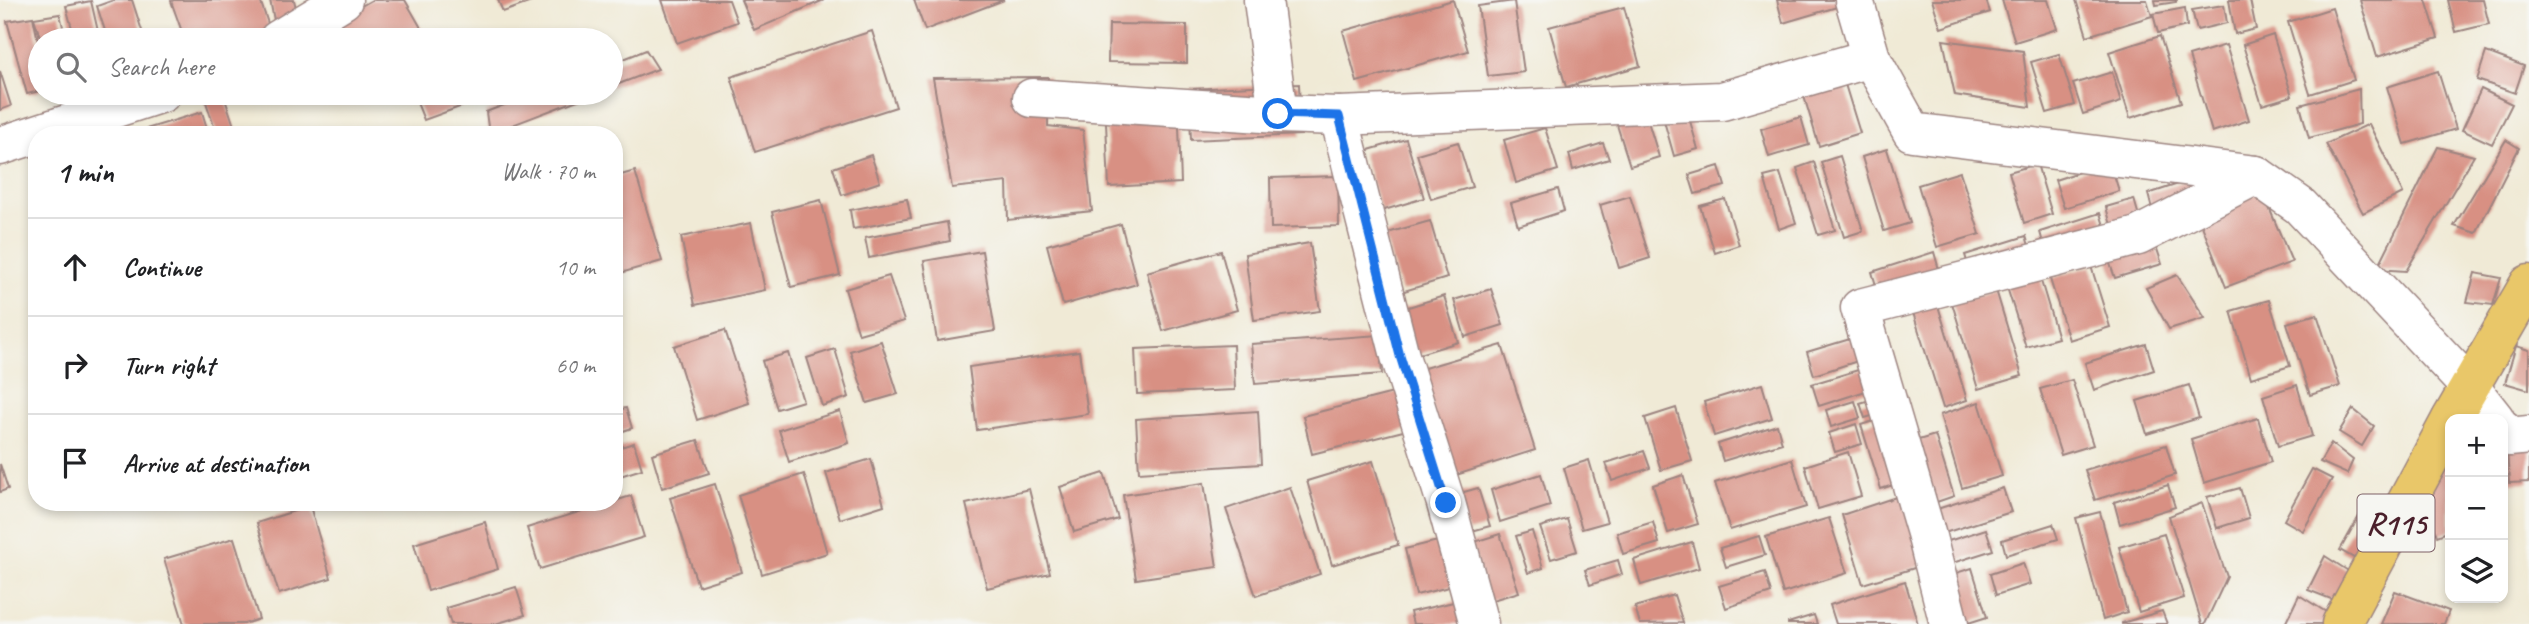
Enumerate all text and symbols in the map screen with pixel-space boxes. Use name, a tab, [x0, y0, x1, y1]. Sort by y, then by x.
search box	[28, 28, 623, 105]
icon: search	[52, 48, 90, 86]
text: Search here	[108, 50, 214, 83]
route start	[1262, 98, 1293, 129]
text: 1 min	[56, 153, 113, 191]
text: Walk · 70 m	[502, 157, 595, 186]
icon: ahead	[56, 248, 94, 286]
text: Continue	[123, 251, 201, 284]
text: 10 m	[556, 253, 595, 282]
icon: right	[56, 346, 94, 384]
text: Turn right	[123, 349, 214, 382]
text: 60 m	[556, 351, 595, 380]
map controls	[2445, 414, 2508, 603]
button: +	[2445, 414, 2508, 477]
icon: arrive	[56, 444, 94, 482]
text: Arrive at destination	[123, 447, 309, 480]
button: −	[2445, 477, 2508, 540]
route end	[1430, 487, 1461, 518]
road number: R115	[2358, 494, 2434, 552]
button: layers	[2445, 540, 2508, 603]

